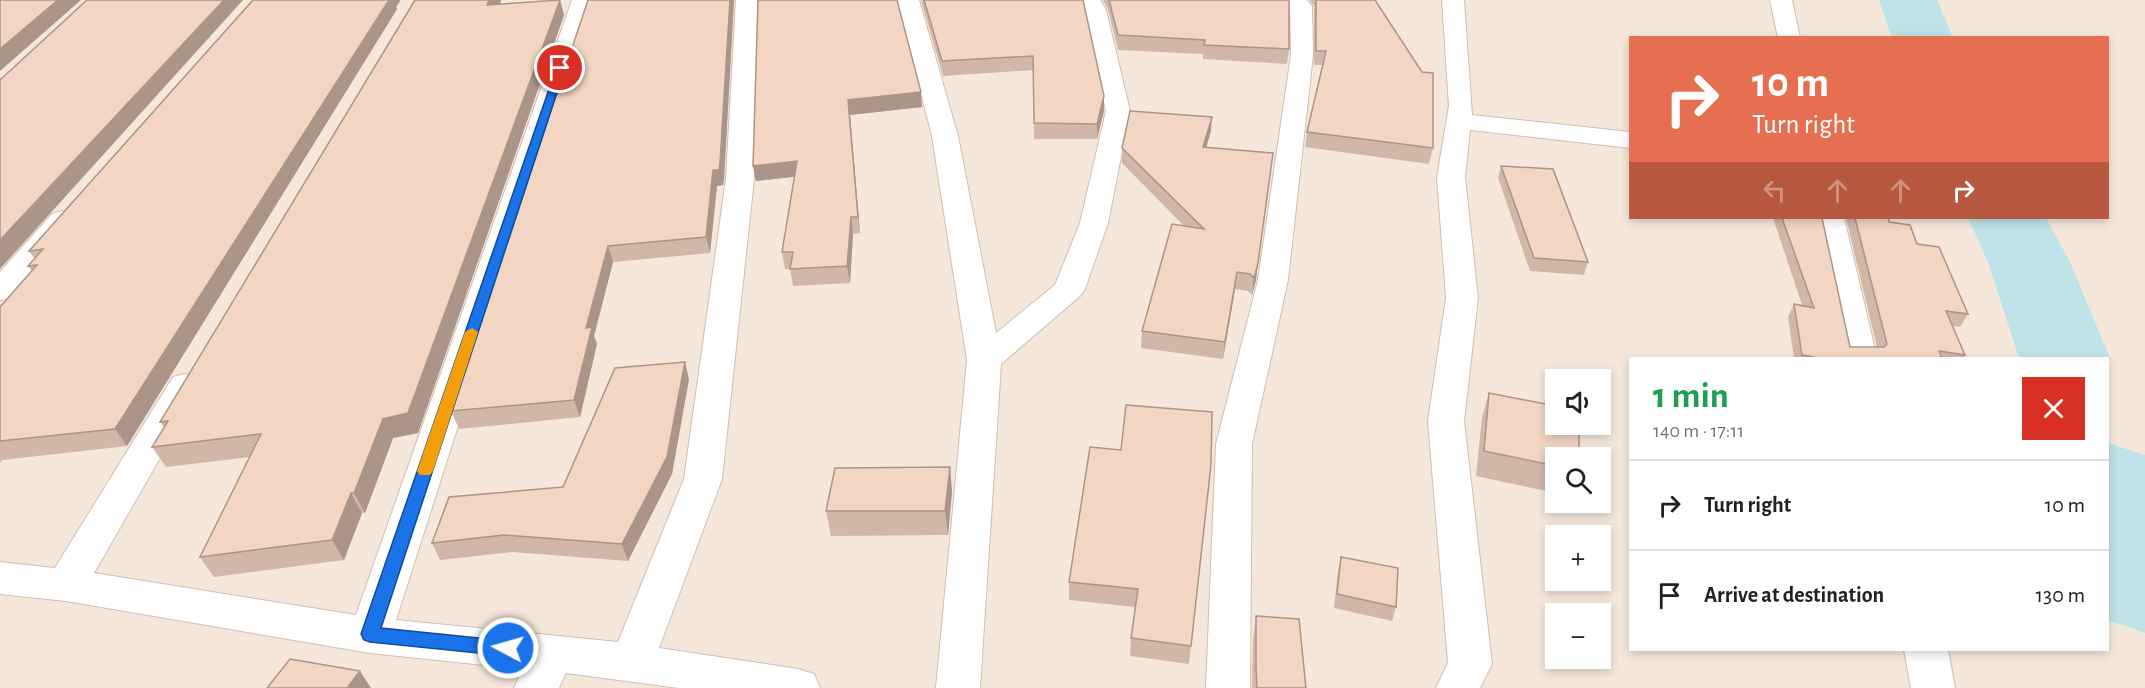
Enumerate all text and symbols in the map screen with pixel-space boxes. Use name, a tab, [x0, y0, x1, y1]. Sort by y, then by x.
pin	[534, 42, 585, 93]
icon: arrive	[543, 51, 576, 84]
icon: right	[1653, 60, 1731, 138]
text: 10 m	[1752, 62, 1829, 104]
text: Turn right	[1752, 111, 1855, 138]
icon: left	[1758, 174, 1791, 207]
icon: ahead	[1821, 174, 1854, 207]
icon: ahead	[1884, 174, 1917, 207]
icon: right	[1947, 174, 1980, 207]
map controls	[1545, 369, 1611, 669]
button: sound	[1545, 369, 1611, 435]
button: close	[2022, 377, 2085, 440]
text: 1 min	[1653, 378, 1729, 414]
text: 140 m · 17:11	[1653, 421, 1744, 441]
button: search	[1545, 447, 1611, 513]
icon: right	[1653, 489, 1686, 522]
text: Turn right	[1704, 494, 1791, 516]
text: 10 m	[2045, 494, 2085, 516]
button: +	[1545, 525, 1611, 591]
icon: arrive	[1653, 579, 1686, 612]
text: Arrive at destination	[1704, 584, 1884, 606]
text: 130 m	[2036, 584, 2085, 606]
button: −	[1545, 603, 1611, 669]
position arrow	[476, 616, 540, 680]

